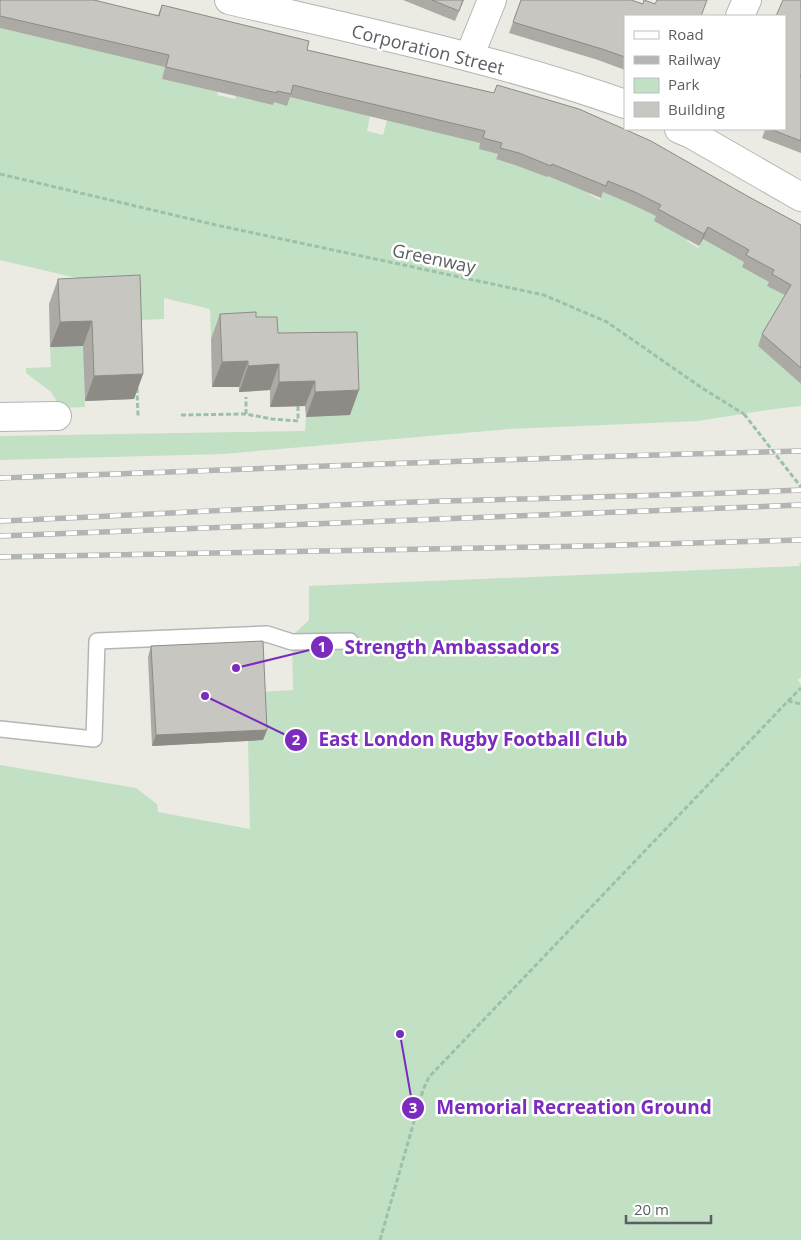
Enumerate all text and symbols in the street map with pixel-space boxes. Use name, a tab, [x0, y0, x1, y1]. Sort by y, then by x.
legend	[624, 15, 786, 130]
street label: Corporation Street	[349, 18, 507, 80]
text: Road	[668, 24, 704, 44]
text: Railway	[668, 49, 721, 69]
text: Park	[668, 74, 699, 94]
text: Building	[668, 99, 725, 119]
street label: Greenway	[390, 237, 479, 279]
callout: Strength Ambassadors	[310, 630, 570, 664]
text: Strength Ambassadors	[345, 634, 559, 660]
text: 1	[318, 636, 326, 656]
callout: East London Rugby Football Club	[283, 723, 638, 757]
text: East London Rugby Football Club	[318, 726, 628, 752]
text: 2	[292, 729, 301, 749]
callout: Memorial Recreation Ground	[401, 1091, 721, 1125]
text: Memorial Recreation Ground	[436, 1094, 712, 1120]
text: 3	[409, 1097, 417, 1117]
scale bar	[626, 1192, 711, 1224]
text: 20 m	[634, 1199, 669, 1219]

